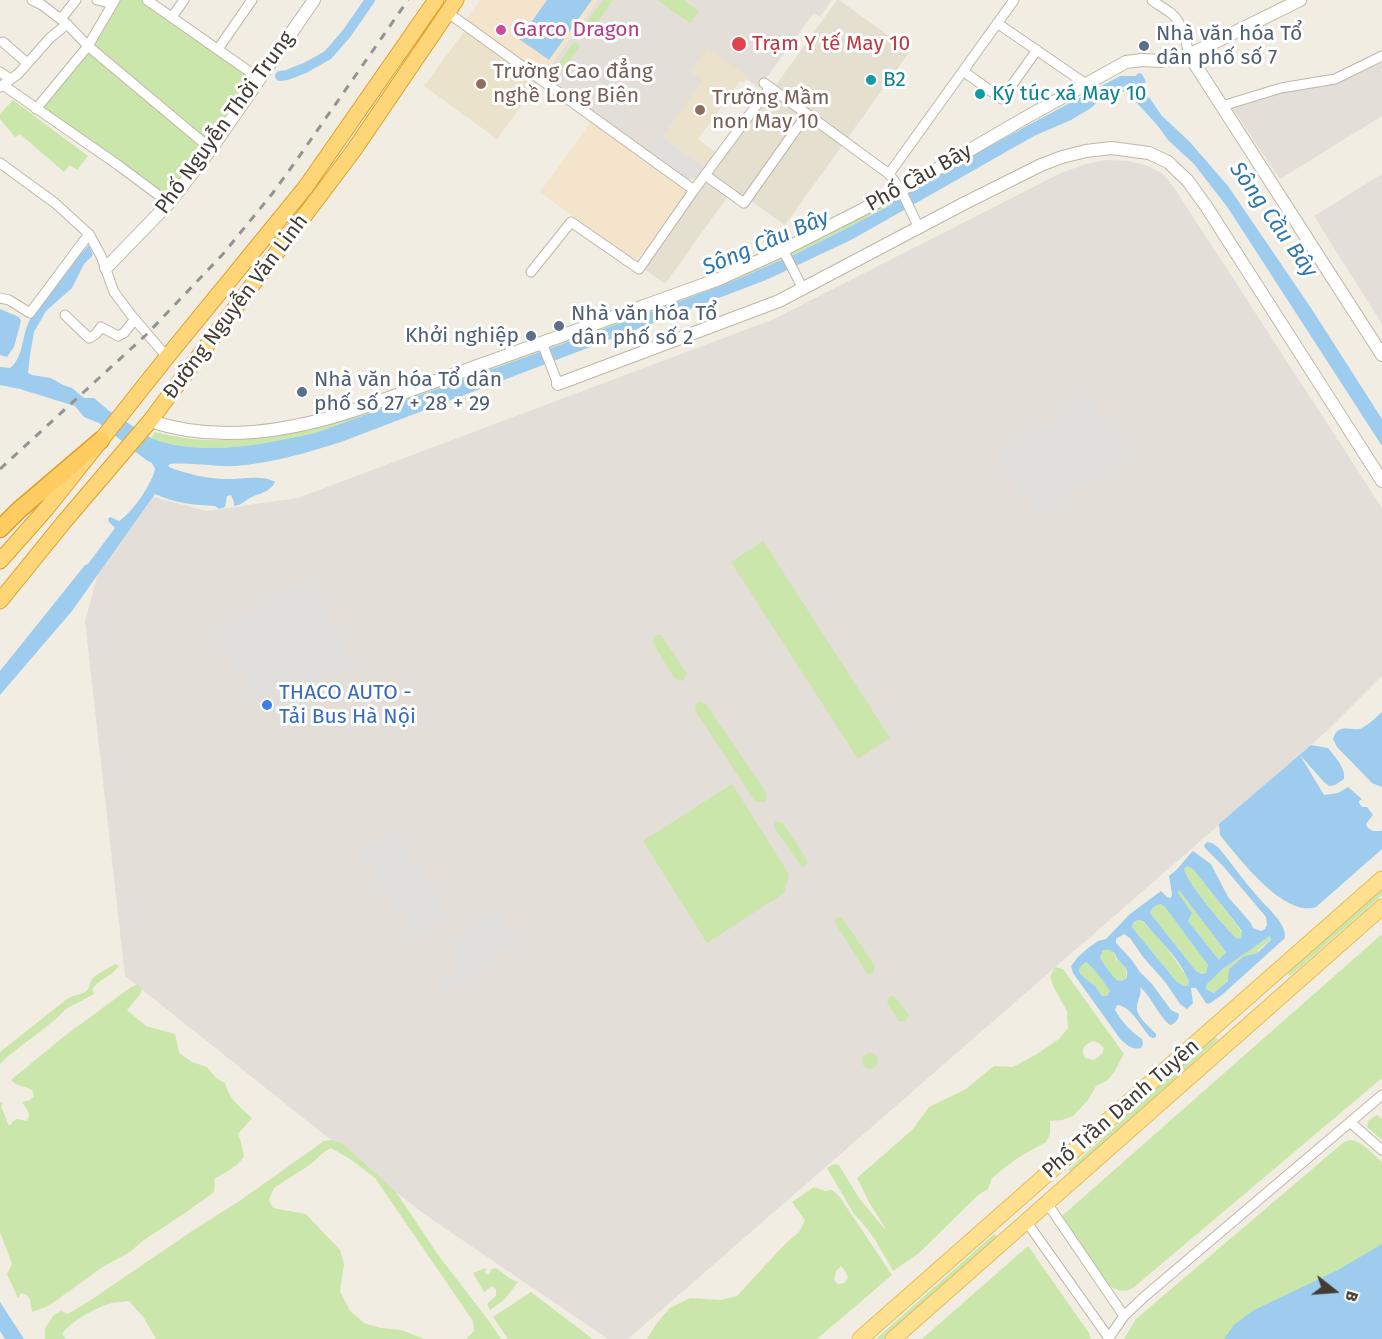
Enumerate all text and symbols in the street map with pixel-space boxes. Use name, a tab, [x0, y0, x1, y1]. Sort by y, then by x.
place label: Garco Dragon	[513, 17, 640, 43]
place label: Nhà văn hóa Tổ dân phố số 7	[1156, 21, 1302, 71]
marker: Garco Dragon	[494, 23, 508, 37]
street label: Phố Nguyễn Thời Trung	[150, 27, 300, 219]
place label: Trạm Y tế May 10	[752, 31, 910, 57]
marker: Trạm Y tế May 10	[730, 35, 748, 53]
marker: Nhà văn hóa Tổ dân phố số 7	[1137, 39, 1151, 53]
place label: Trường Cao đẳng nghề Long Biên	[493, 59, 653, 109]
place label: B2	[883, 67, 906, 93]
marker: B2	[864, 73, 878, 87]
marker: Trường Cao đẳng nghề Long Biên	[474, 77, 488, 91]
place label: Ký túc xá May 10	[992, 81, 1146, 107]
place label: Trường Mầm non May 10	[712, 85, 830, 135]
marker: Ký túc xá May 10	[973, 87, 987, 101]
marker: Trường Mầm non May 10	[693, 103, 707, 117]
street label: Phố Cầu Bây	[862, 139, 976, 217]
water label: Sông Cầu Bây	[1224, 157, 1322, 283]
water label: Sông Cầu Bây	[699, 205, 833, 281]
street label: Đường Nguyễn Văn Linh	[158, 209, 314, 405]
place label: Nhà văn hóa Tổ dân phố số 2	[571, 301, 717, 351]
marker: Nhà văn hóa Tổ dân phố số 2	[552, 319, 566, 333]
place label: Khởi nghiệp	[405, 323, 519, 349]
marker: Khởi nghiệp	[524, 329, 538, 343]
place label: Nhà văn hóa Tổ dân phố số 27 + 28 + 29	[314, 367, 502, 417]
marker: Nhà văn hóa Tổ dân phố số 27 + 28 + 29	[295, 385, 309, 399]
place label: THACO AUTO - Tải Bus Hà Nội	[279, 680, 416, 730]
marker: THACO AUTO - Tải Bus Hà Nội	[260, 698, 274, 712]
street label: Phố Trần Danh Tuyên	[1037, 1034, 1205, 1184]
north arrow	[1304, 1261, 1364, 1321]
text: B	[1341, 1289, 1362, 1304]

